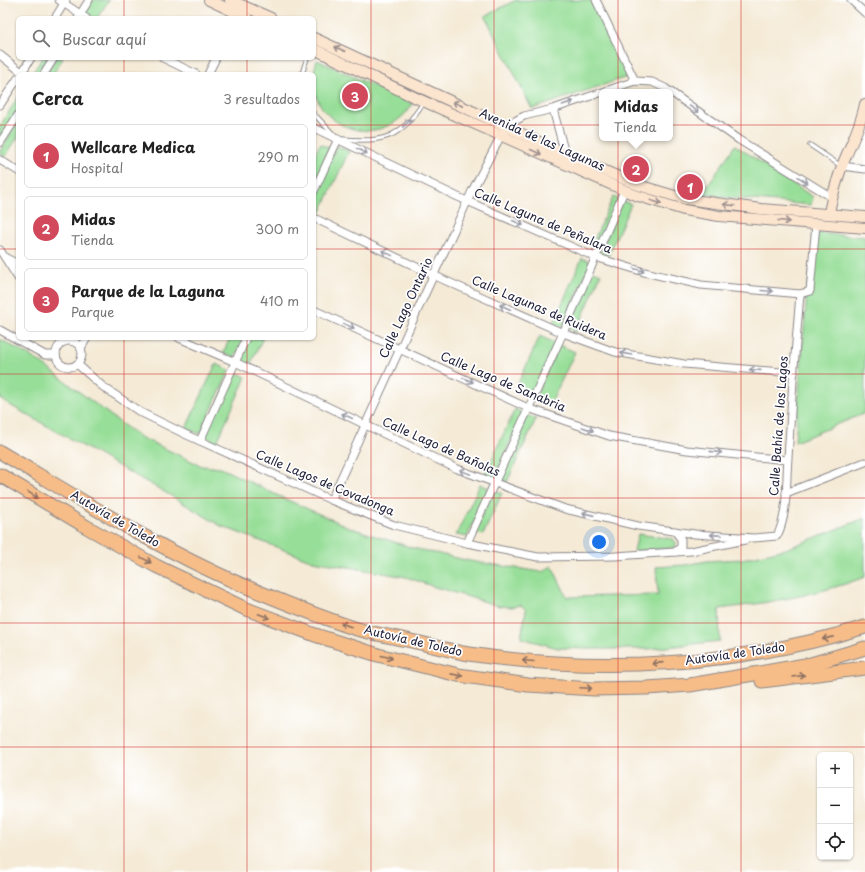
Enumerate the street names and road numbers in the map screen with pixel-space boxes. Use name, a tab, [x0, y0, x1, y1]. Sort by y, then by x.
street label: Avenida de las Lagunas	[477, 103, 608, 175]
street label: Calle Laguna de Peñalara	[471, 183, 616, 258]
street label: Calle Lago Ontario	[374, 254, 437, 361]
street label: Calle Lagunas de Ruidera	[469, 270, 610, 344]
street label: Calle Lago de Sanabria	[438, 346, 569, 416]
street label: Calle Bahía de los Lagos	[764, 355, 792, 496]
street label: Calle Lago de Bañolas	[380, 412, 504, 480]
street label: Calle Lagos de Covadonga	[253, 445, 398, 520]
street label: Autovía de Toledo	[68, 485, 164, 551]
street label: Autovía de Toledo	[362, 620, 465, 660]
street label: Autovía de Toledo	[684, 637, 786, 669]

